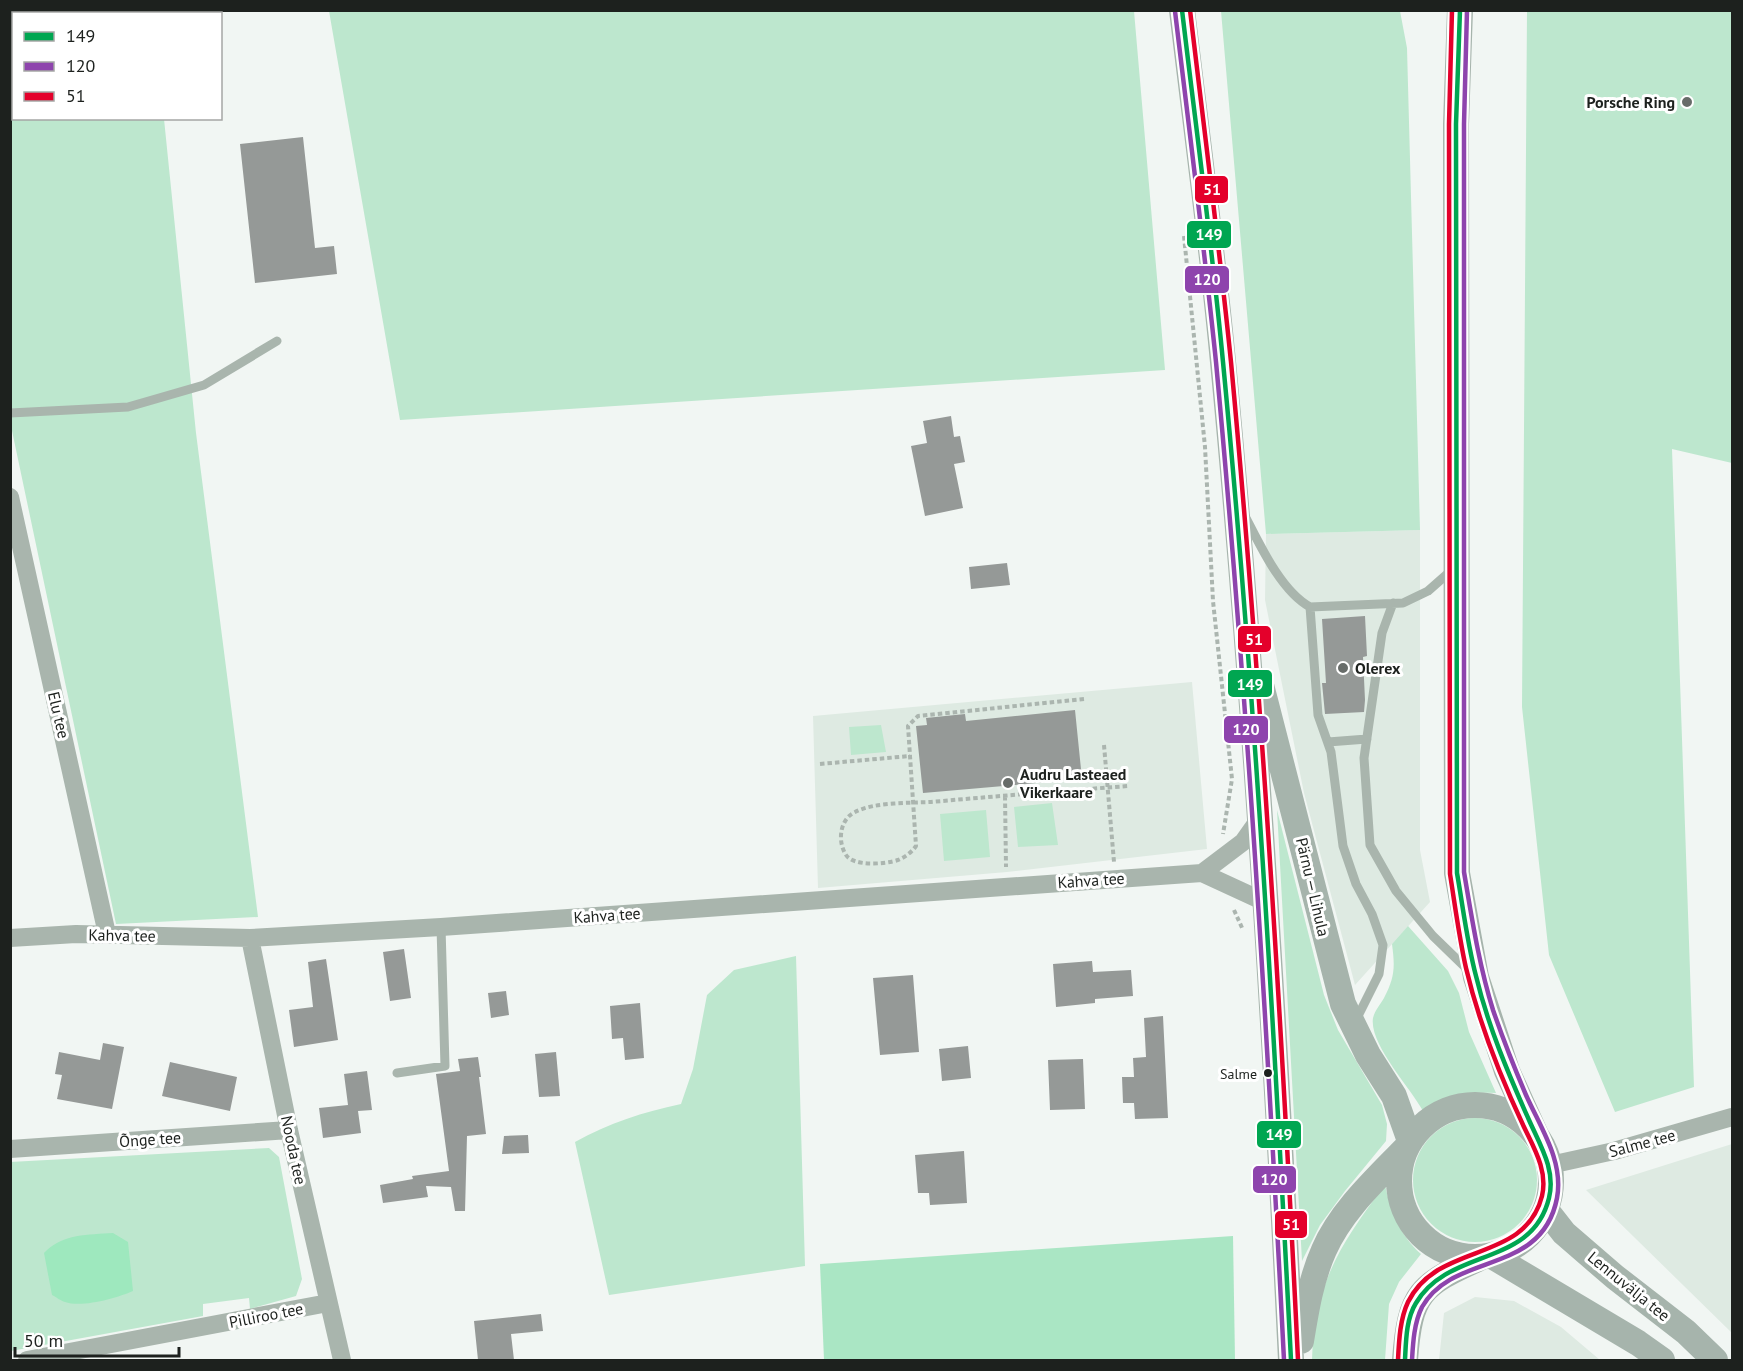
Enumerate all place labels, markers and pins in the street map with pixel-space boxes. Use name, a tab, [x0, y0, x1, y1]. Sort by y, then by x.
place label: Porsche Ring	[1586, 92, 1675, 112]
marker: Porsche Ring	[1680, 95, 1694, 109]
place label: Olerex	[1355, 658, 1401, 678]
marker: Olerex	[1336, 661, 1350, 675]
place label: Audru Lasteaed Vikerkaare	[1019, 764, 1126, 802]
marker: Audru Lasteaed Vikerkaare	[1001, 776, 1015, 790]
place label: Salme	[1220, 1065, 1257, 1083]
marker: Salme	[1262, 1067, 1274, 1079]

